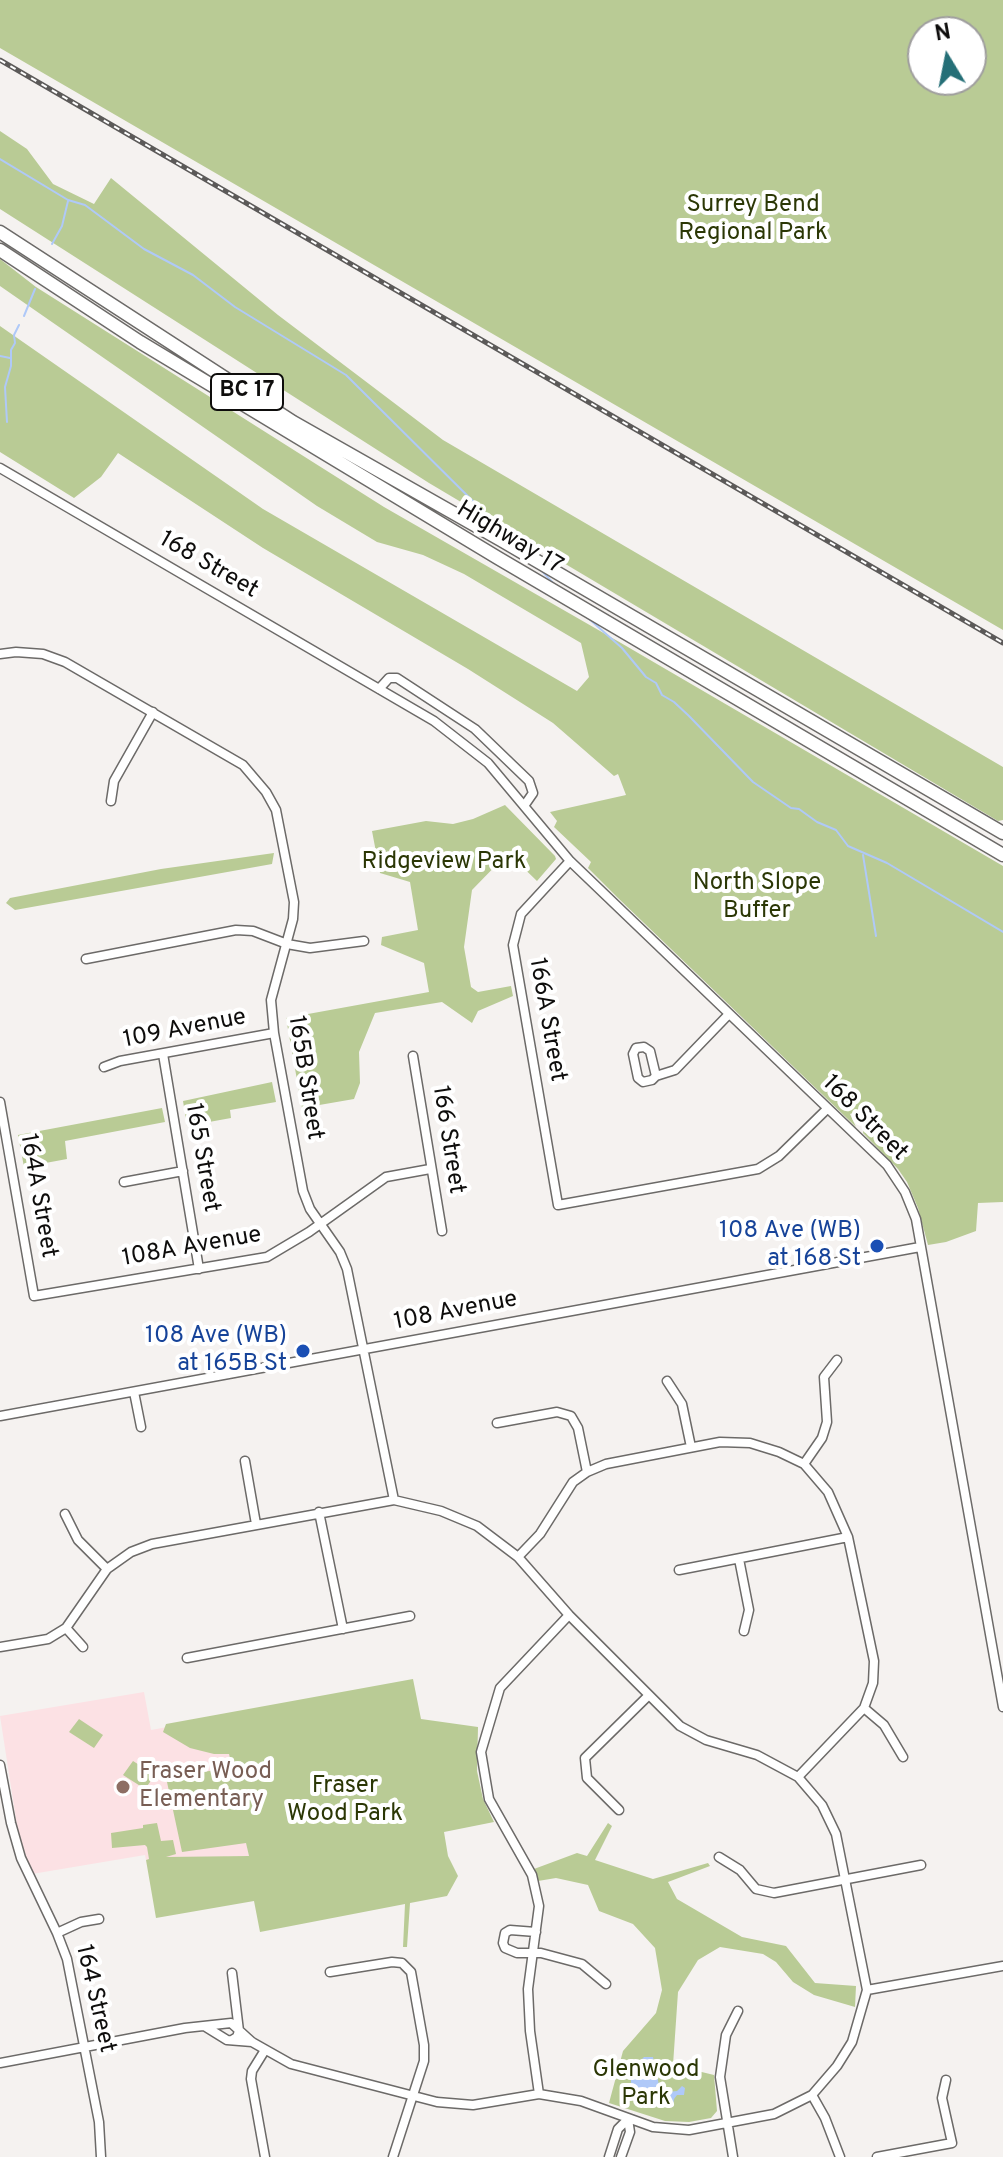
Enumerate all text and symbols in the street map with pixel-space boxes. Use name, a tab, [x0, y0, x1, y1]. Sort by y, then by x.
north arrow	[907, 16, 987, 96]
text: N	[933, 19, 953, 49]
park label: Surrey Bend Regional Park	[678, 192, 828, 248]
road number: BC 17	[211, 374, 283, 410]
street label: Highway 17	[451, 496, 567, 582]
street label: 168 Street	[153, 526, 263, 606]
park label: Ridgeview Park	[362, 849, 526, 877]
park label: North Slope Buffer	[693, 870, 821, 926]
street label: 166A Street	[521, 956, 571, 1084]
street label: 109 Avenue	[121, 1004, 249, 1056]
street label: 165B Street	[280, 1014, 328, 1142]
street label: 168 Street	[815, 1070, 913, 1168]
street label: 166 Street	[424, 1084, 470, 1196]
street label: 165 Street	[177, 1101, 225, 1215]
street label: 164A Street	[12, 1132, 62, 1260]
place label: 108 Ave (WB) at 168 St	[719, 1218, 861, 1274]
street label: 108A Avenue	[120, 1222, 264, 1274]
marker: 108 Ave (WB) at 168 St	[868, 1237, 886, 1255]
street label: 108 Avenue	[392, 1286, 520, 1338]
place label: 108 Ave (WB) at 165B St	[145, 1323, 287, 1379]
marker: 108 Ave (WB) at 165B St	[294, 1342, 312, 1360]
place label: Fraser Wood Elementary	[139, 1759, 272, 1815]
park label: Fraser Wood Park	[287, 1773, 403, 1829]
marker: Fraser Wood Elementary	[114, 1778, 132, 1796]
street label: 164 Street	[68, 1942, 120, 2056]
park label: Glenwood Park	[592, 2057, 700, 2113]

